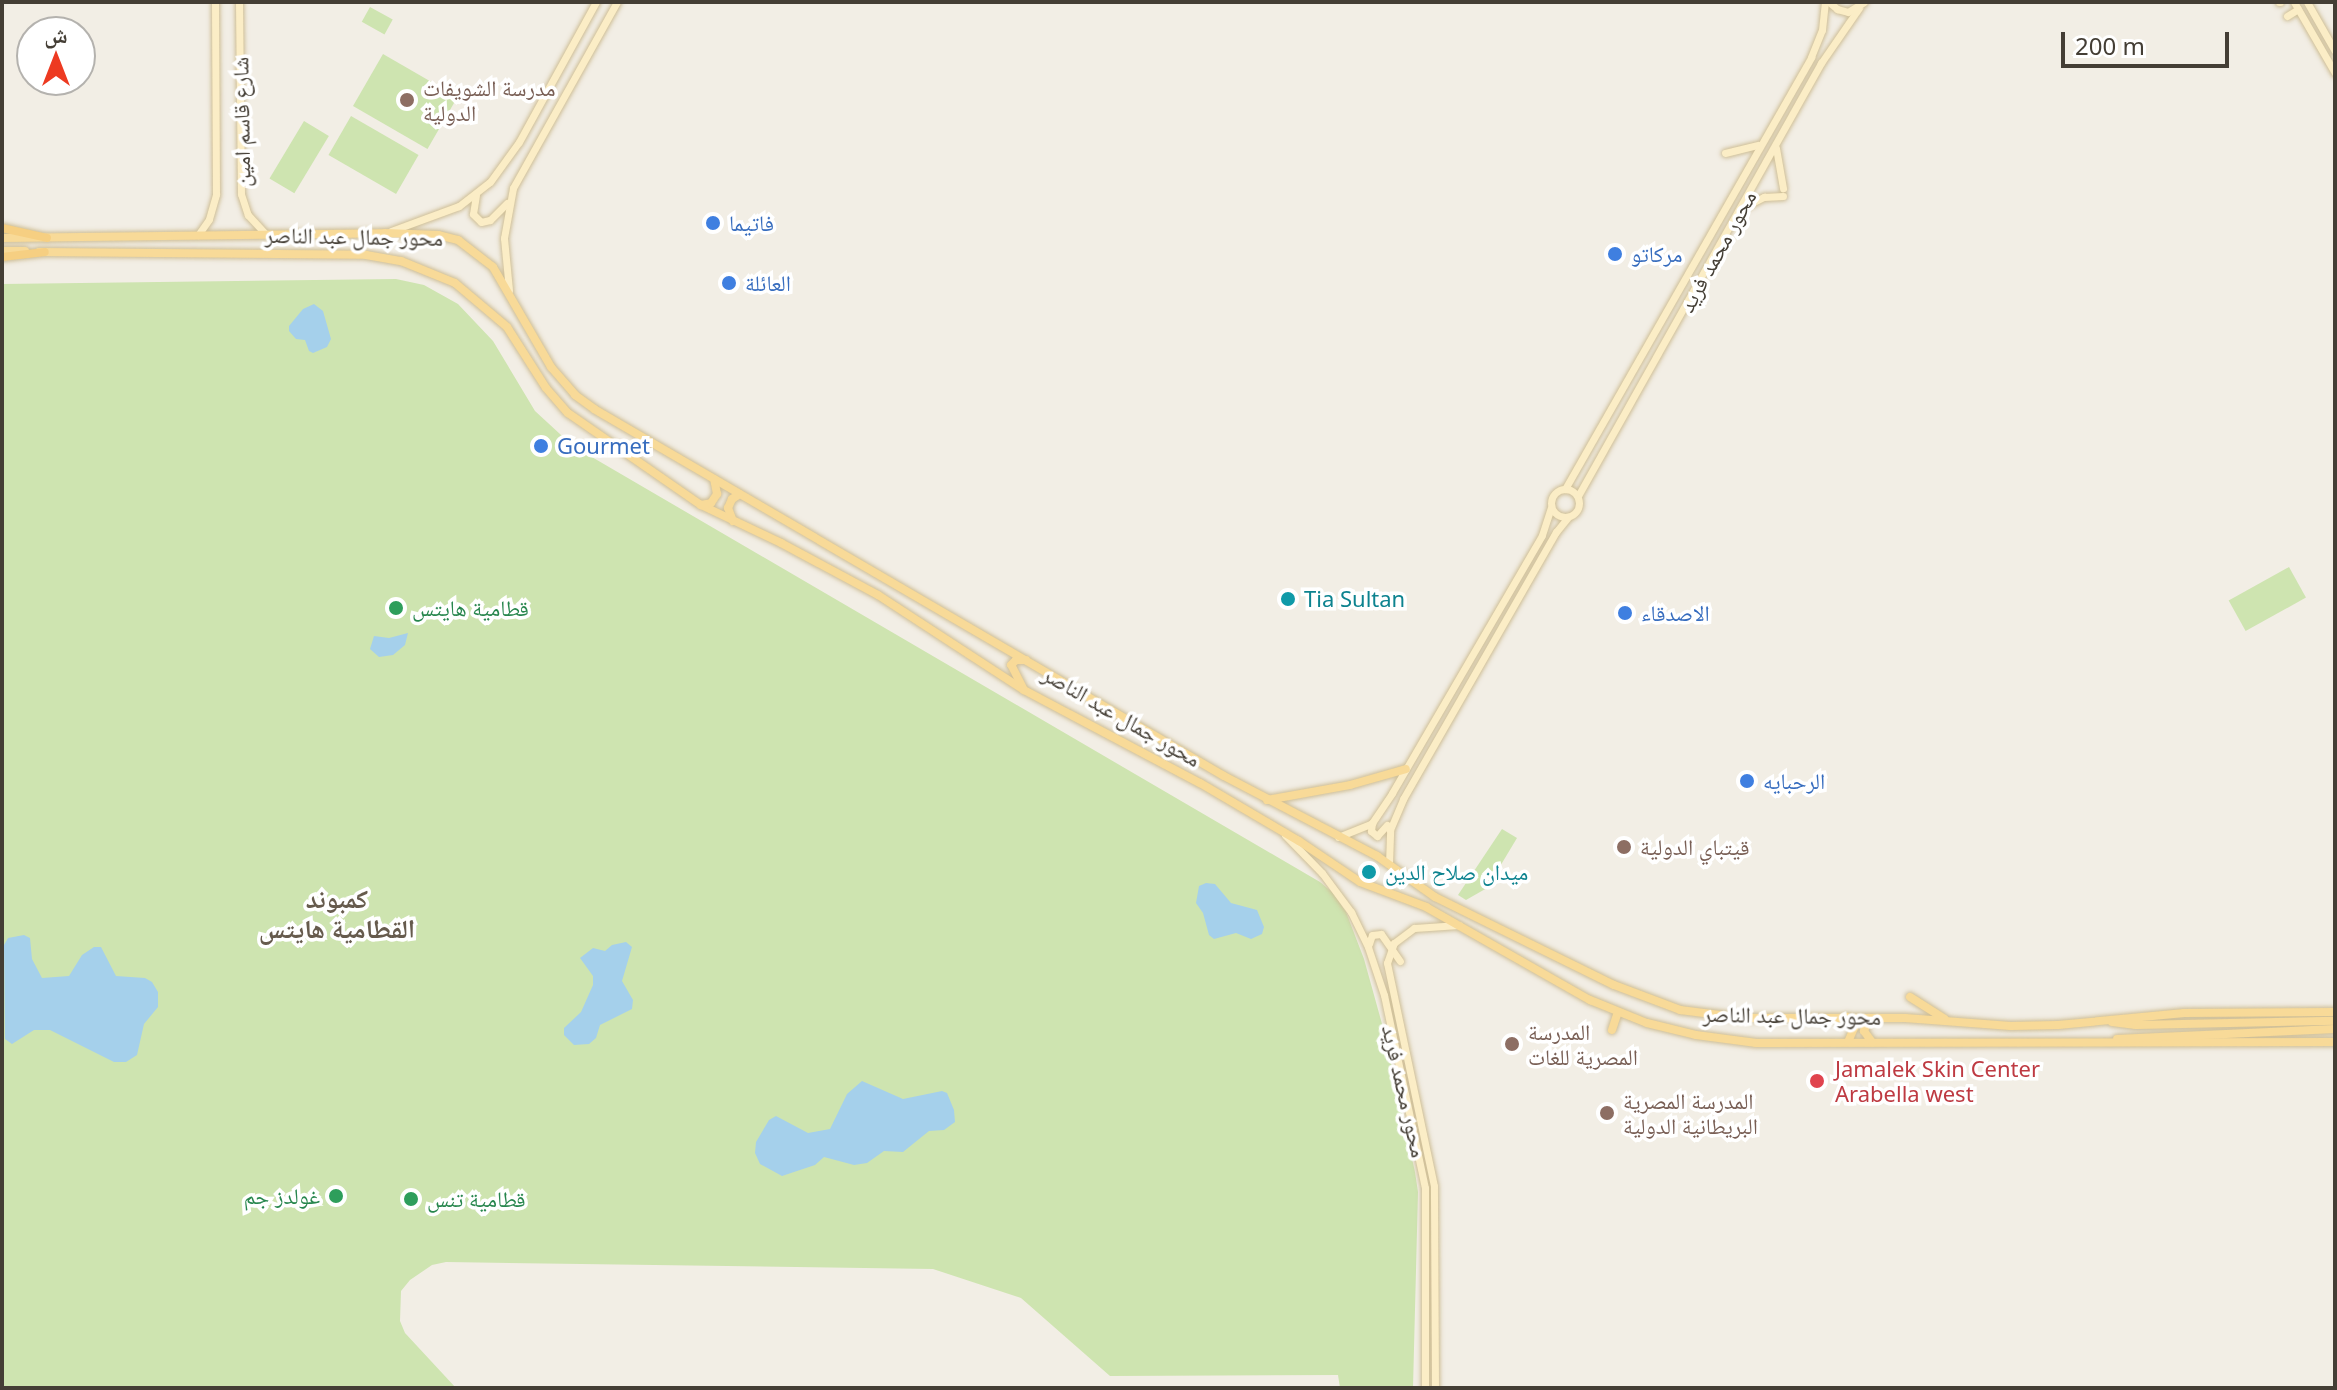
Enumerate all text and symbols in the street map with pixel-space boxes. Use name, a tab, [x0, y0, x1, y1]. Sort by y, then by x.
north arrow	[16, 16, 96, 96]
scale bar	[2065, 16, 2233, 66]
text: ش	[44, 19, 68, 49]
text: 200 m	[2075, 29, 2145, 62]
street label: شارع قاسم امين	[227, 57, 255, 187]
place label: مدرسة الشويفات الدولية	[423, 74, 555, 126]
marker: مدرسة الشويفات الدولية	[398, 91, 416, 109]
street label: محور محمد فريد	[1673, 185, 1761, 317]
place label: فاتيما	[729, 210, 774, 236]
marker: فاتيما	[704, 214, 722, 232]
street label: محور جمال عبد الناصر	[265, 221, 443, 251]
place label: مركاتو	[1631, 241, 1682, 267]
marker: مركاتو	[1606, 245, 1624, 263]
place label: العائلة	[745, 270, 791, 296]
marker: العائلة	[720, 274, 738, 292]
place label: Gourmet	[557, 433, 650, 459]
marker: Gourmet	[532, 437, 550, 455]
place label: Tia Sultan	[1304, 586, 1405, 612]
marker: Tia Sultan	[1279, 590, 1297, 608]
place label: قطامية هايتس	[412, 595, 529, 621]
marker: قطامية هايتس	[387, 599, 405, 617]
place label: الاصدقاء	[1641, 600, 1710, 626]
marker: الاصدقاء	[1616, 604, 1634, 622]
street label: محور جمال عبد الناصر	[1038, 660, 1206, 772]
place label: الرحبايه	[1763, 768, 1825, 794]
marker: الرحبايه	[1738, 772, 1756, 790]
place label: قيتباي الدولية	[1640, 834, 1750, 860]
marker: قيتباي الدولية	[1615, 838, 1633, 856]
place label: ميدان صلاح الدين	[1385, 859, 1528, 885]
marker: ميدان صلاح الدين	[1360, 863, 1378, 881]
district label: كمبوند القطامية هايتس	[259, 883, 415, 944]
street label: محور جمال عبد الناصر	[1703, 1000, 1881, 1030]
place label: المدرسة المصرية للغات	[1528, 1018, 1638, 1070]
street label: محور محمد فريد	[1377, 1022, 1433, 1160]
marker: المدرسة المصرية للغات	[1503, 1035, 1521, 1053]
place label: Jamalek Skin Center Arabella west	[1835, 1055, 2040, 1106]
marker: Jamalek Skin Center Arabella west	[1806, 1070, 1828, 1092]
place label: المدرسة المصرية البريطانية الدولية	[1623, 1087, 1758, 1138]
marker: المدرسة المصرية البريطانية الدولية	[1598, 1104, 1616, 1122]
place label: غولدز جم	[244, 1183, 320, 1209]
place label: قطامية تنس	[427, 1186, 526, 1212]
marker: غولدز جم	[327, 1187, 345, 1205]
marker: قطامية تنس	[402, 1190, 420, 1208]

